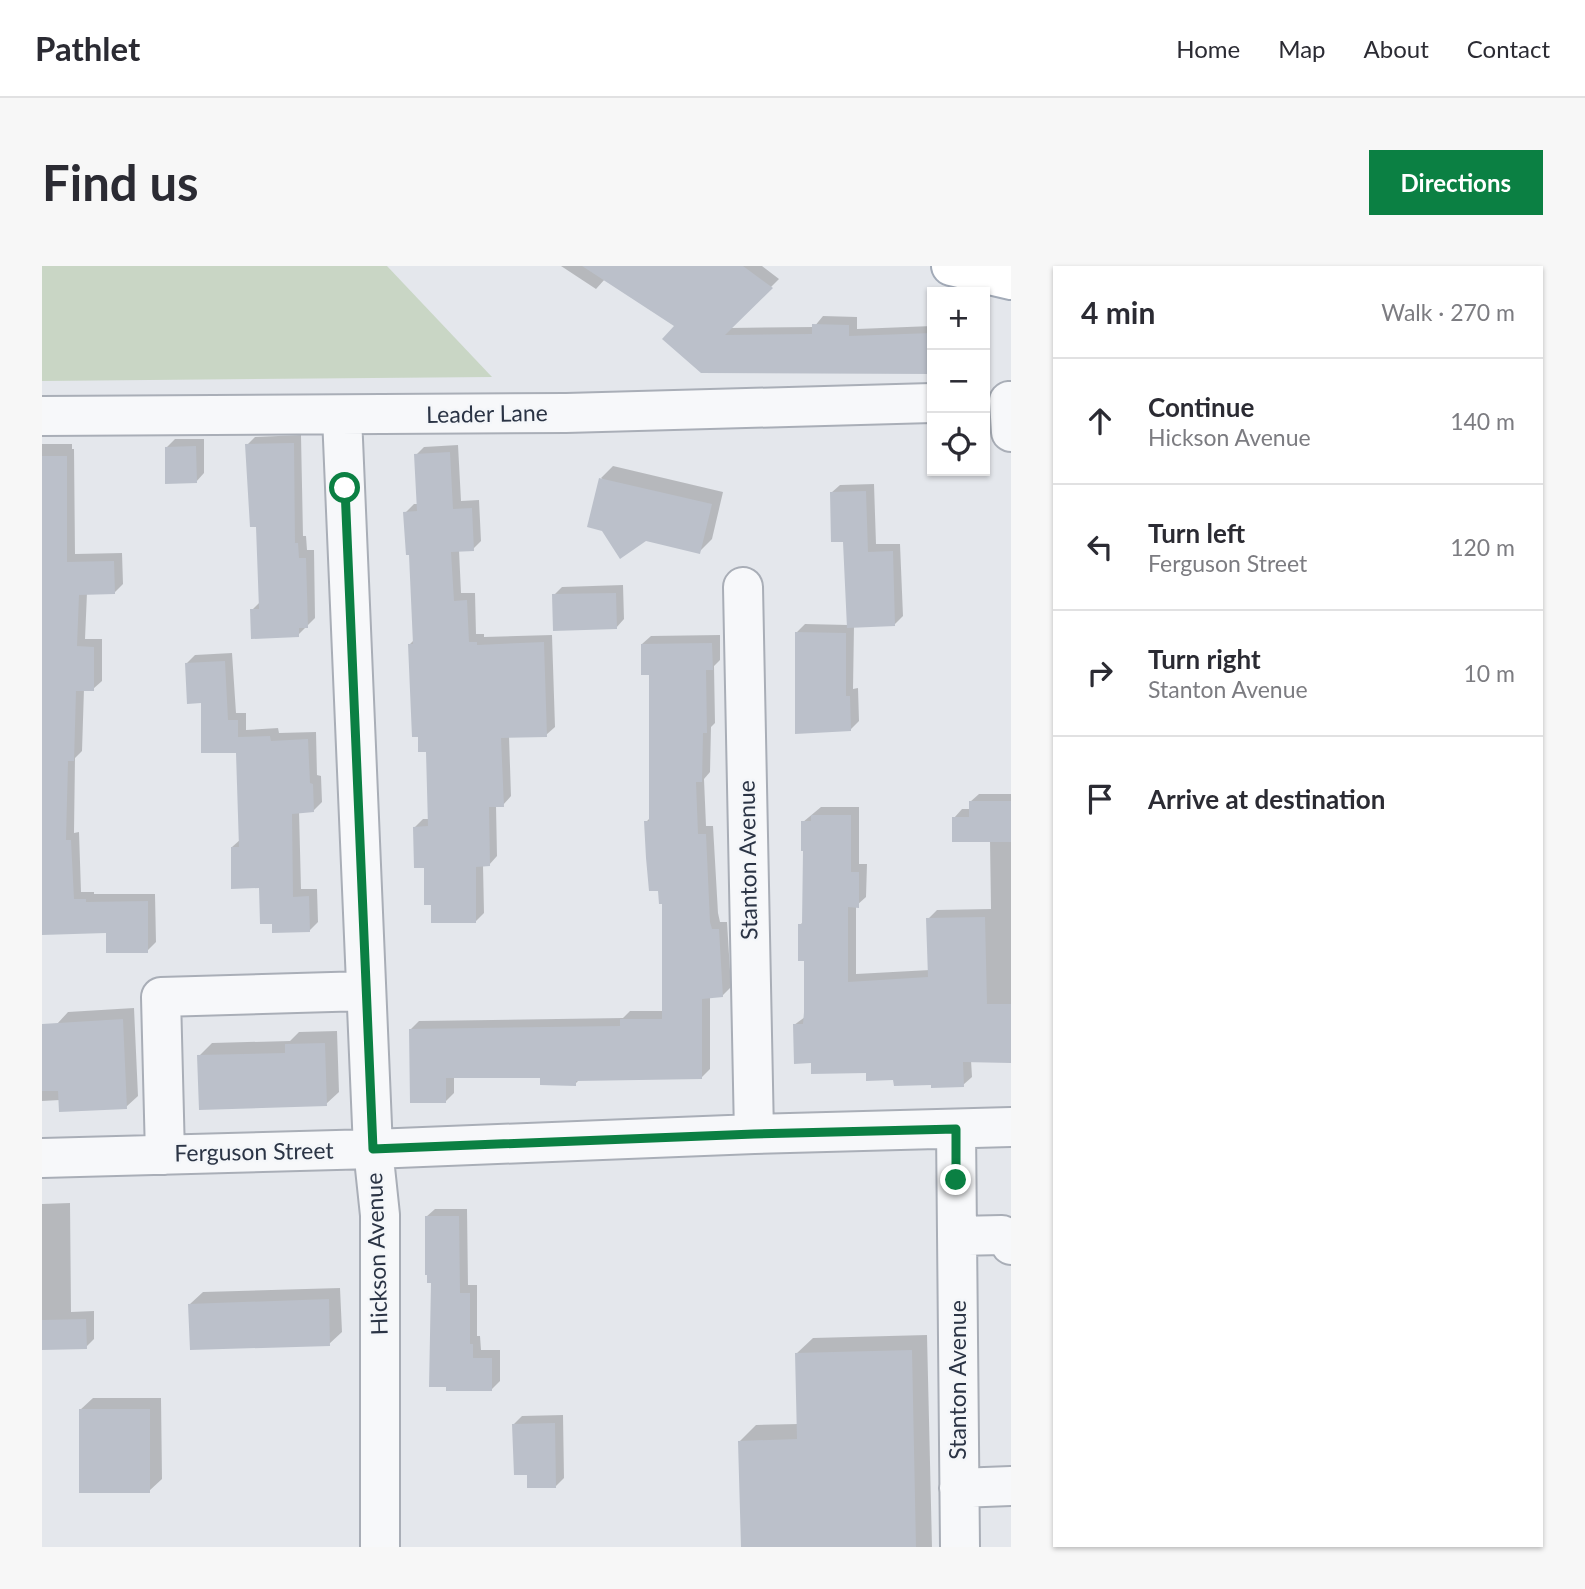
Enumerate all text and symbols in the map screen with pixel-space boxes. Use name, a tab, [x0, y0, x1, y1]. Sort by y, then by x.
text: Pathlet	[35, 28, 140, 68]
text: Home	[1176, 34, 1240, 63]
text: Map	[1278, 34, 1326, 63]
text: About	[1364, 34, 1429, 63]
text: Contact	[1467, 34, 1550, 63]
button: Directions	[1369, 150, 1543, 215]
text: Find us	[42, 153, 199, 211]
map controls	[927, 287, 990, 476]
button: +	[927, 287, 990, 350]
text: 4 min	[1081, 294, 1155, 330]
text: Walk · 270 m	[1381, 298, 1515, 326]
button: −	[927, 350, 990, 413]
text: Continue	[1148, 391, 1254, 423]
street label: Leader Lane	[426, 398, 548, 428]
icon: ahead	[1081, 402, 1119, 440]
text: 140 m	[1450, 407, 1515, 435]
button: locate	[927, 413, 990, 476]
text: Hickson Avenue	[1148, 423, 1311, 451]
route start	[329, 472, 360, 503]
text: Turn left	[1148, 517, 1245, 549]
icon: left	[1081, 528, 1119, 566]
text: 120 m	[1450, 533, 1515, 561]
text: Ferguson Street	[1148, 549, 1307, 577]
text: Turn right	[1148, 643, 1261, 675]
icon: right	[1081, 654, 1119, 692]
text: 10 m	[1464, 659, 1515, 687]
text: Stanton Avenue	[1148, 675, 1308, 703]
street label: Stanton Avenue	[732, 780, 762, 940]
icon: arrive	[1081, 780, 1119, 818]
text: Arrive at destination	[1148, 783, 1385, 815]
street label: Ferguson Street	[174, 1136, 335, 1166]
route end	[940, 1164, 971, 1195]
street label: Hickson Avenue	[359, 1172, 393, 1336]
street label: Stanton Avenue	[943, 1300, 971, 1460]

